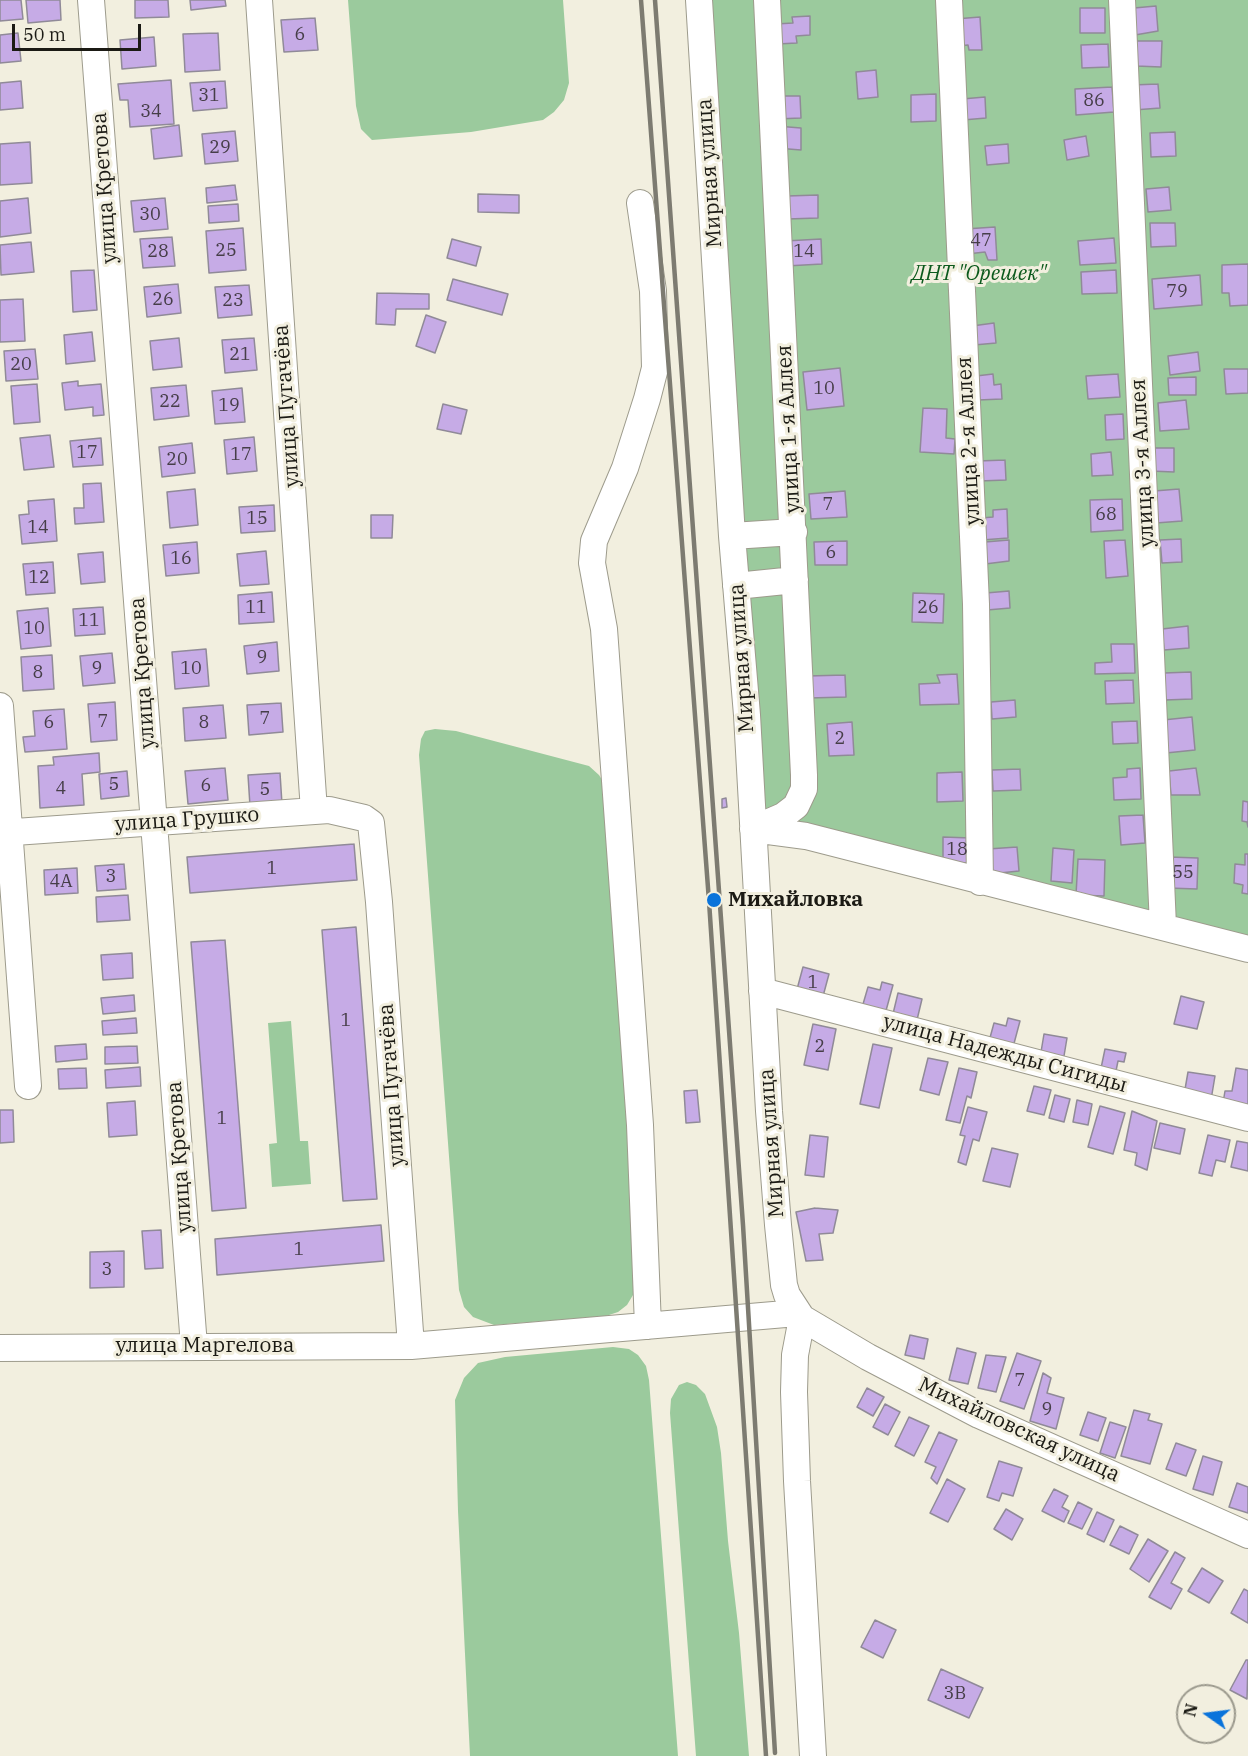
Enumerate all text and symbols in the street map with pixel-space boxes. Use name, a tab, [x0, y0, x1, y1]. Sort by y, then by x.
scale bar	[15, 12, 144, 50]
text: 50 m	[23, 23, 66, 46]
house number: 6	[295, 24, 305, 46]
house number: 31	[198, 85, 220, 107]
house number: 86	[1083, 90, 1105, 112]
street label: Мирная улица	[692, 97, 728, 249]
house number: 34	[140, 101, 162, 123]
street label: улица Кретова	[87, 111, 123, 265]
house number: 29	[209, 137, 231, 159]
house number: 30	[139, 204, 161, 226]
house number: 47	[970, 230, 992, 252]
house number: 25	[215, 240, 237, 262]
house number: 28	[147, 241, 169, 263]
house number: 14	[793, 241, 815, 263]
park label: ДНТ "Орешек"	[912, 261, 1046, 287]
house number: 79	[1166, 281, 1188, 303]
house number: 26	[152, 289, 174, 311]
house number: 23	[222, 290, 244, 312]
street label: улица Пугачёва	[269, 324, 305, 488]
house number: 21	[229, 344, 251, 366]
street label: улица 1-я Аллея	[772, 344, 806, 514]
house number: 20	[10, 354, 32, 376]
street label: улица 2-я Аллея	[952, 356, 986, 526]
house number: 10	[813, 378, 835, 400]
street label: улица 3-я Аллея	[1126, 378, 1160, 548]
house number: 22	[159, 391, 181, 413]
house number: 19	[218, 395, 240, 417]
house number: 17	[76, 442, 98, 464]
house number: 17	[230, 444, 252, 466]
house number: 20	[166, 449, 188, 471]
house number: 7	[823, 494, 833, 516]
house number: 68	[1095, 504, 1117, 526]
house number: 15	[246, 508, 268, 530]
house number: 14	[27, 517, 49, 539]
house number: 6	[826, 542, 836, 564]
house number: 16	[170, 548, 192, 570]
house number: 12	[28, 567, 50, 589]
street label: Мирная улица	[724, 582, 760, 734]
street label: улица Кретова	[125, 596, 161, 750]
house number: 11	[245, 597, 267, 619]
house number: 26	[917, 597, 939, 619]
house number: 11	[78, 610, 100, 632]
house number: 10	[23, 618, 45, 640]
house number: 9	[257, 647, 267, 669]
house number: 9	[92, 658, 102, 680]
house number: 10	[180, 658, 202, 680]
house number: 8	[33, 662, 43, 684]
house number: 7	[260, 708, 270, 730]
house number: 7	[98, 711, 108, 733]
house number: 6	[44, 712, 54, 734]
house number: 8	[199, 712, 209, 734]
house number: 2	[835, 728, 845, 750]
house number: 5	[109, 774, 119, 796]
house number: 6	[201, 775, 211, 797]
house number: 4	[56, 778, 66, 800]
house number: 5	[260, 779, 270, 801]
street label: улица Грушко	[114, 802, 260, 838]
house number: 18	[946, 839, 968, 861]
house number: 1	[267, 858, 277, 880]
house number: 55	[1172, 862, 1194, 884]
house number: 3	[106, 866, 116, 888]
house number: 4А	[49, 871, 73, 893]
place label: Михайловка	[728, 887, 863, 913]
marker: Михайловка	[705, 891, 723, 909]
house number: 1	[808, 972, 818, 994]
street label: улица Пугачёва	[374, 1003, 410, 1167]
street label: улица Надежды Сигиды	[880, 1009, 1130, 1099]
house number: 1	[341, 1010, 351, 1032]
house number: 2	[815, 1036, 825, 1058]
street label: Мирная улица	[754, 1067, 790, 1219]
street label: улица Кретова	[162, 1080, 198, 1234]
house number: 1	[217, 1108, 227, 1130]
house number: 1	[294, 1239, 304, 1261]
house number: 3	[102, 1259, 112, 1281]
street label: улица Маргелова	[115, 1333, 295, 1359]
house number: 7	[1015, 1370, 1025, 1392]
street label: Михайловская улица	[914, 1372, 1124, 1488]
house number: 9	[1042, 1399, 1052, 1421]
house number: 3В	[944, 1683, 966, 1705]
north arrow	[1176, 1684, 1236, 1744]
text: N	[1179, 1702, 1202, 1719]

